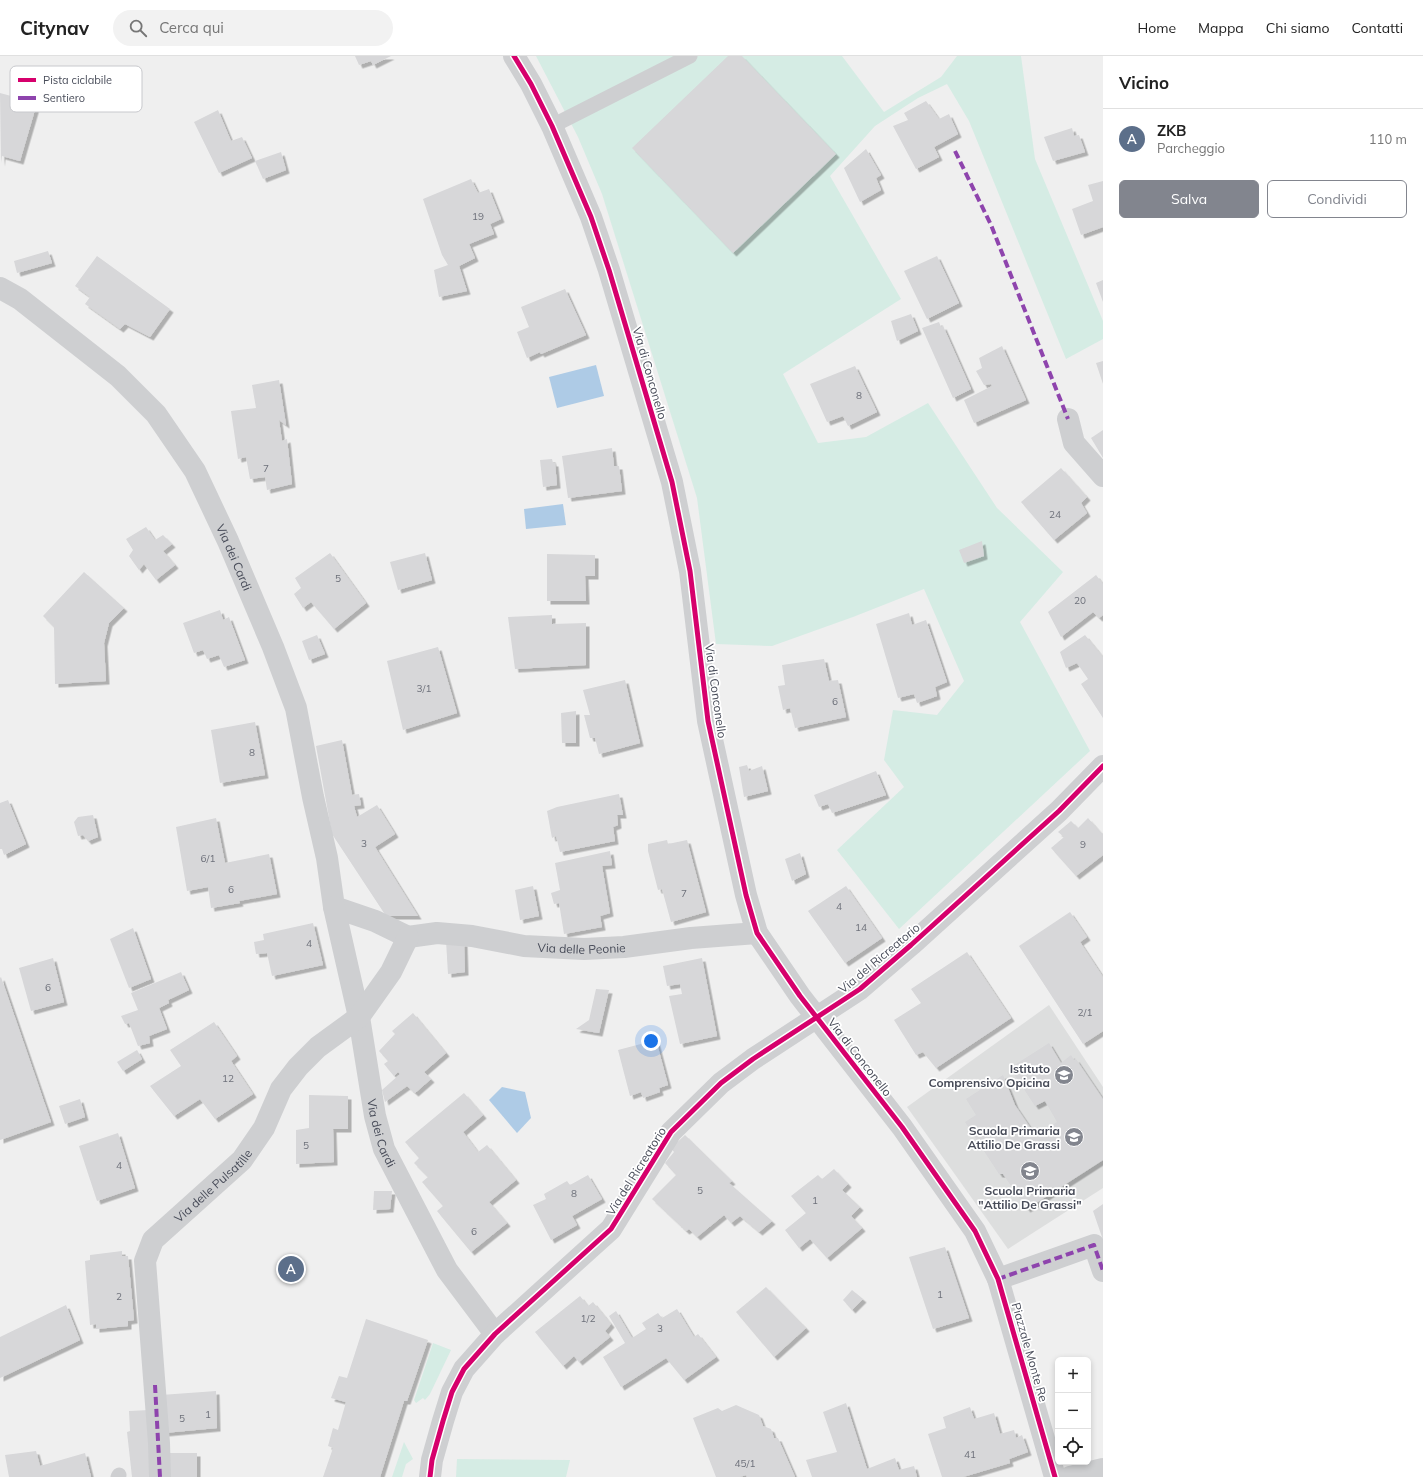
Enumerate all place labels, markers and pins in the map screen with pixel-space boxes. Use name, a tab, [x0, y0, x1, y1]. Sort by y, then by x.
place label: Istituto Comprensivo Opicina	[929, 1061, 1050, 1090]
school or university icon: Istituto Comprensivo Opicina	[1053, 1064, 1075, 1086]
place label: Scuola Primaria Attilio De Grassi	[967, 1123, 1060, 1152]
school or university icon: Scuola Primaria Attilio De Grassi	[1063, 1126, 1085, 1148]
school or university icon: Scuola Primaria "Attilio De Grassi"	[1019, 1160, 1041, 1182]
place label: Scuola Primaria "Attilio De Grassi"	[978, 1183, 1082, 1212]
pin: A	[278, 1254, 304, 1284]

